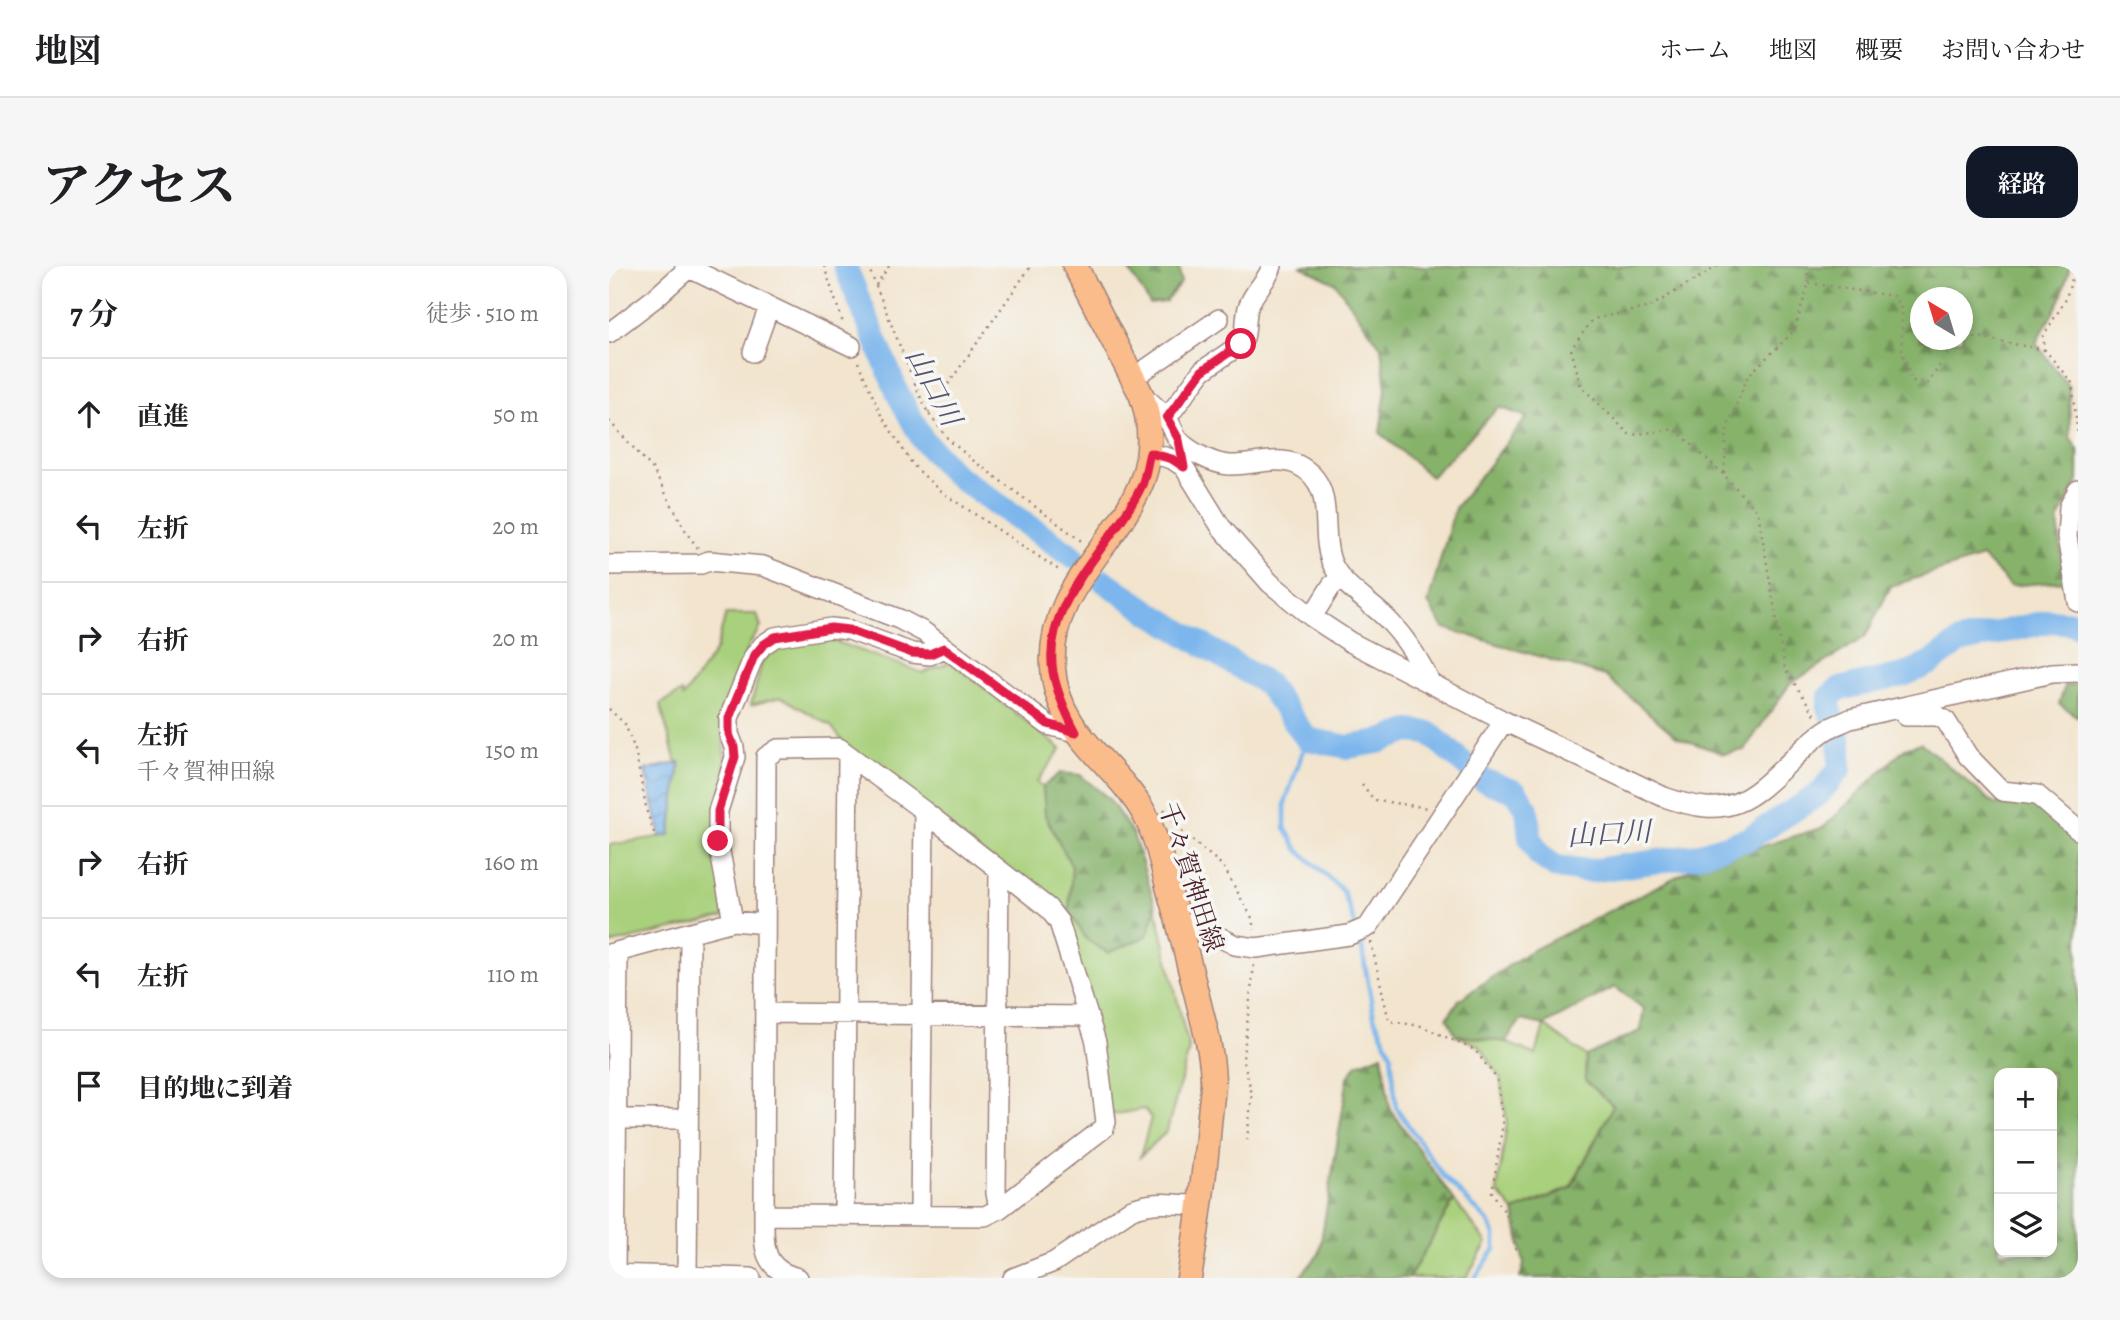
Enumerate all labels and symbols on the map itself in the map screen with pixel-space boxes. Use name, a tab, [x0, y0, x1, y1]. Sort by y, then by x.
north arrow	[1910, 287, 1973, 350]
route start	[1225, 328, 1256, 359]
water label: 山口川	[897, 341, 971, 436]
street label: 千々賀神田線	[1150, 797, 1232, 957]
water label: 山口川	[1566, 813, 1655, 855]
route end	[702, 825, 733, 856]

